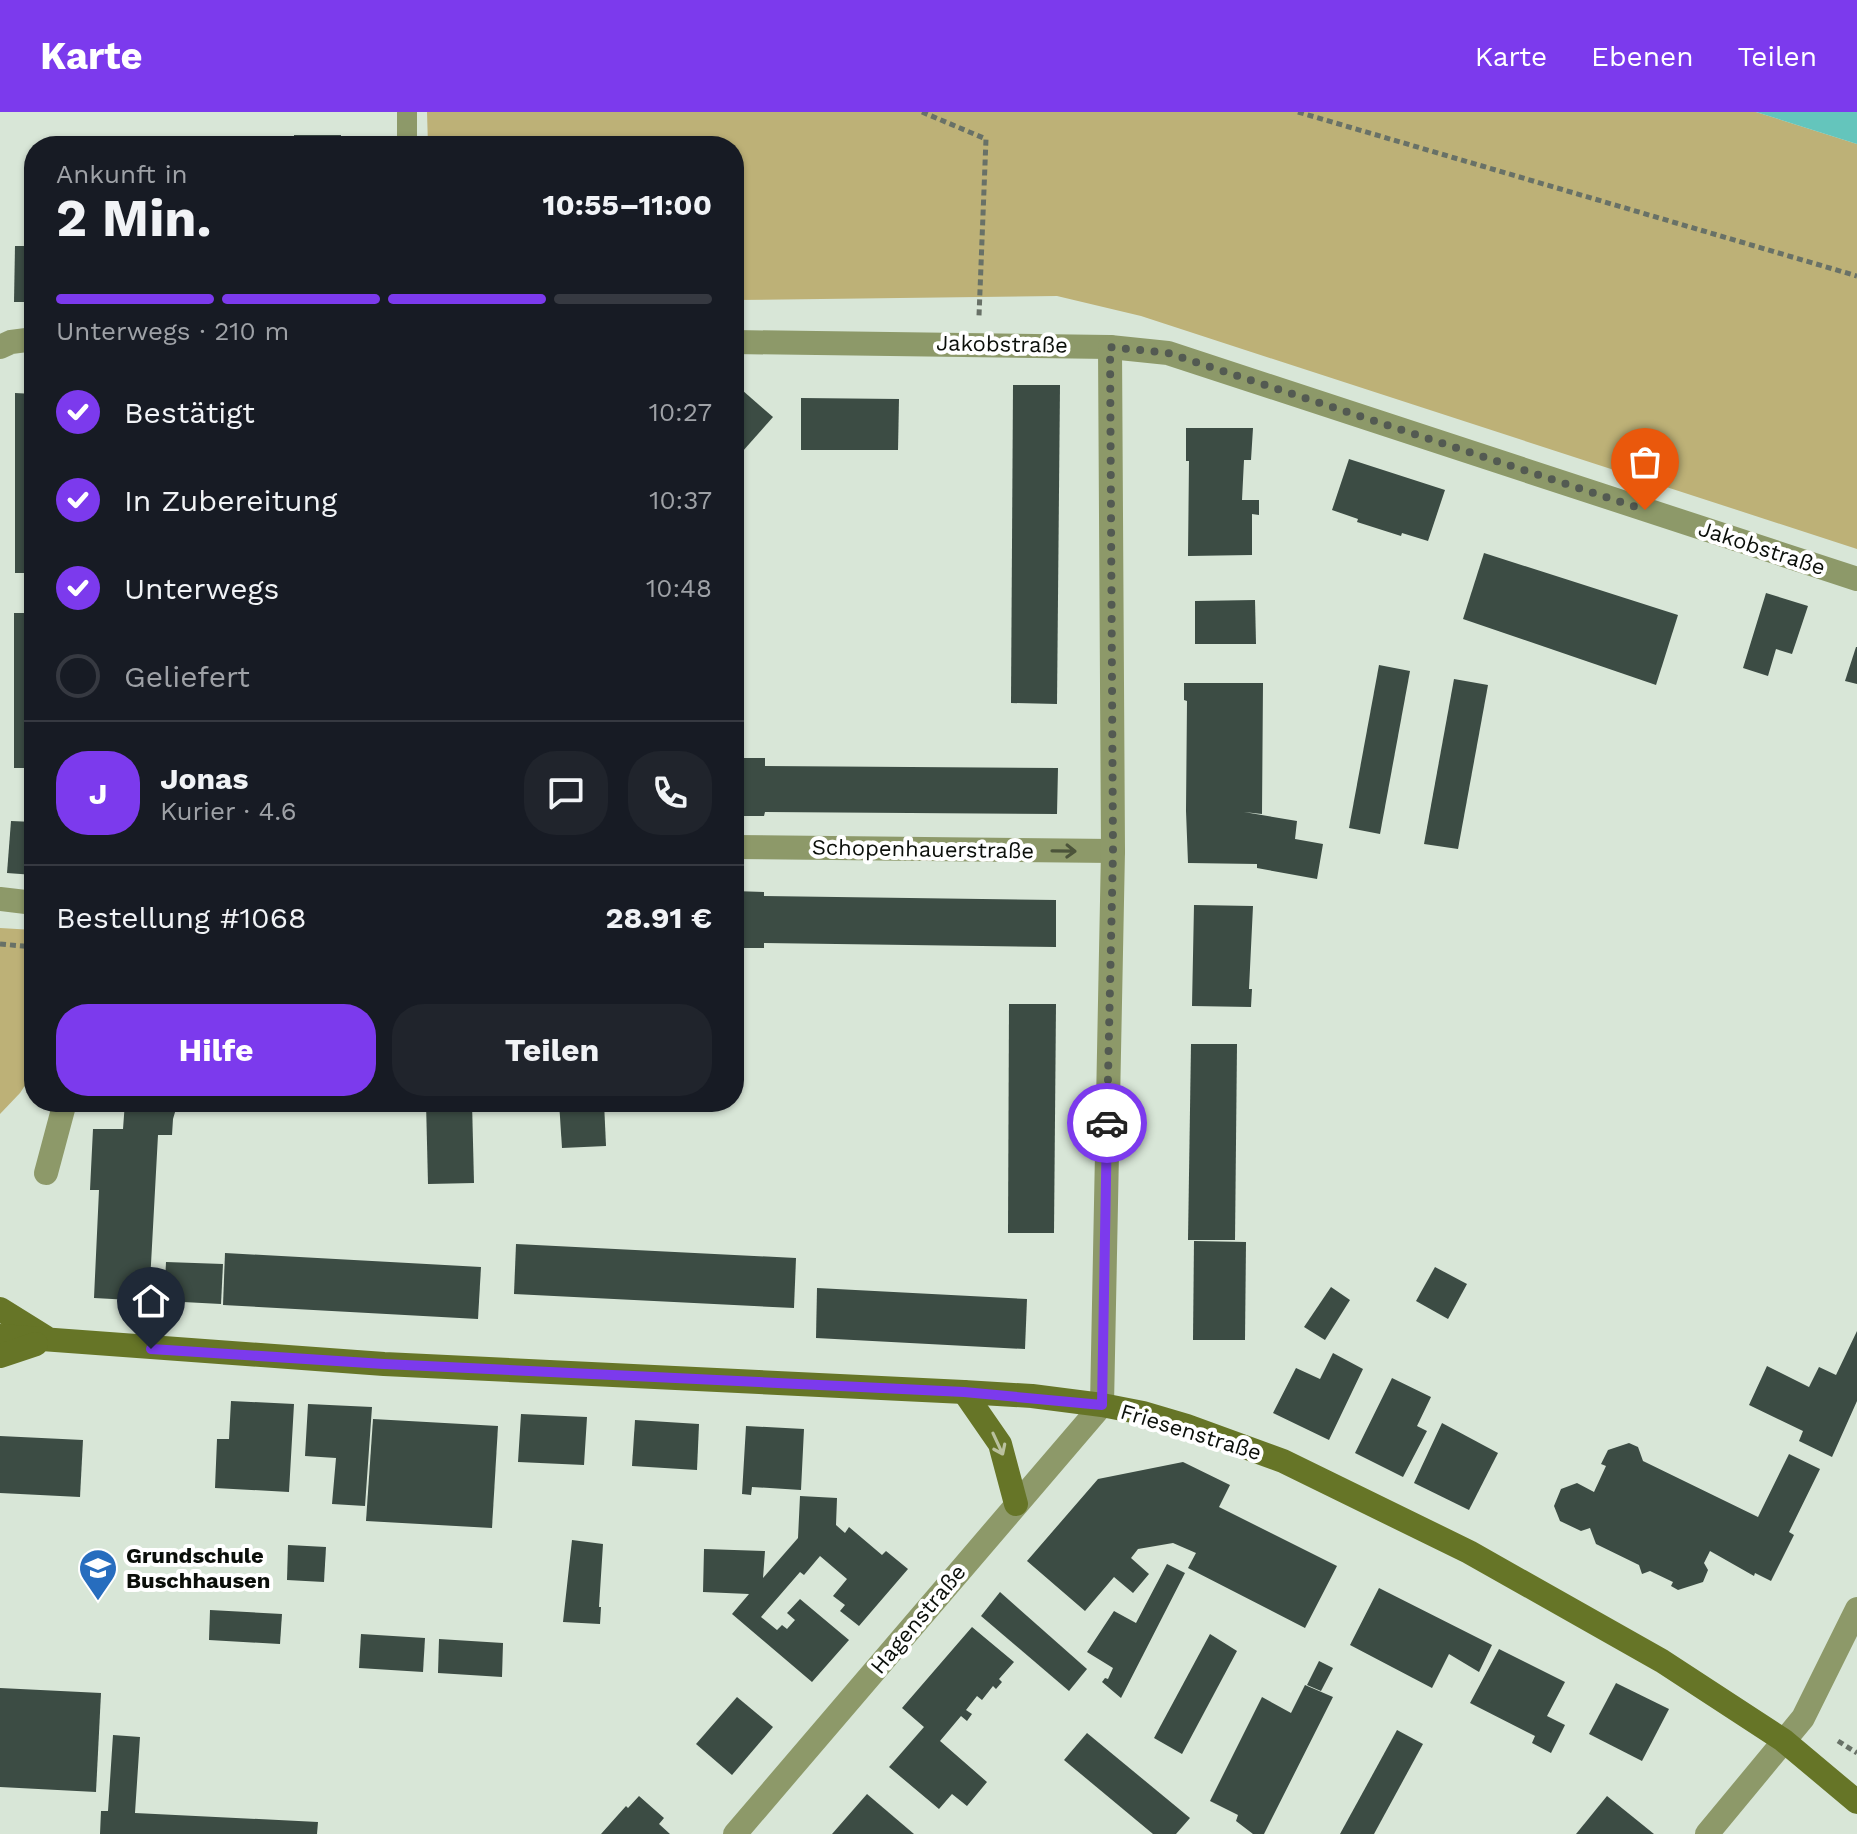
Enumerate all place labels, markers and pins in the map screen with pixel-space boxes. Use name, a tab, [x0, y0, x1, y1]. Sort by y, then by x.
pin	[1611, 428, 1679, 510]
pin	[117, 1267, 185, 1349]
place label: Grundschule Buschhausen	[126, 1543, 270, 1593]
school or university icon: Grundschule Buschhausen	[77, 1547, 119, 1602]

